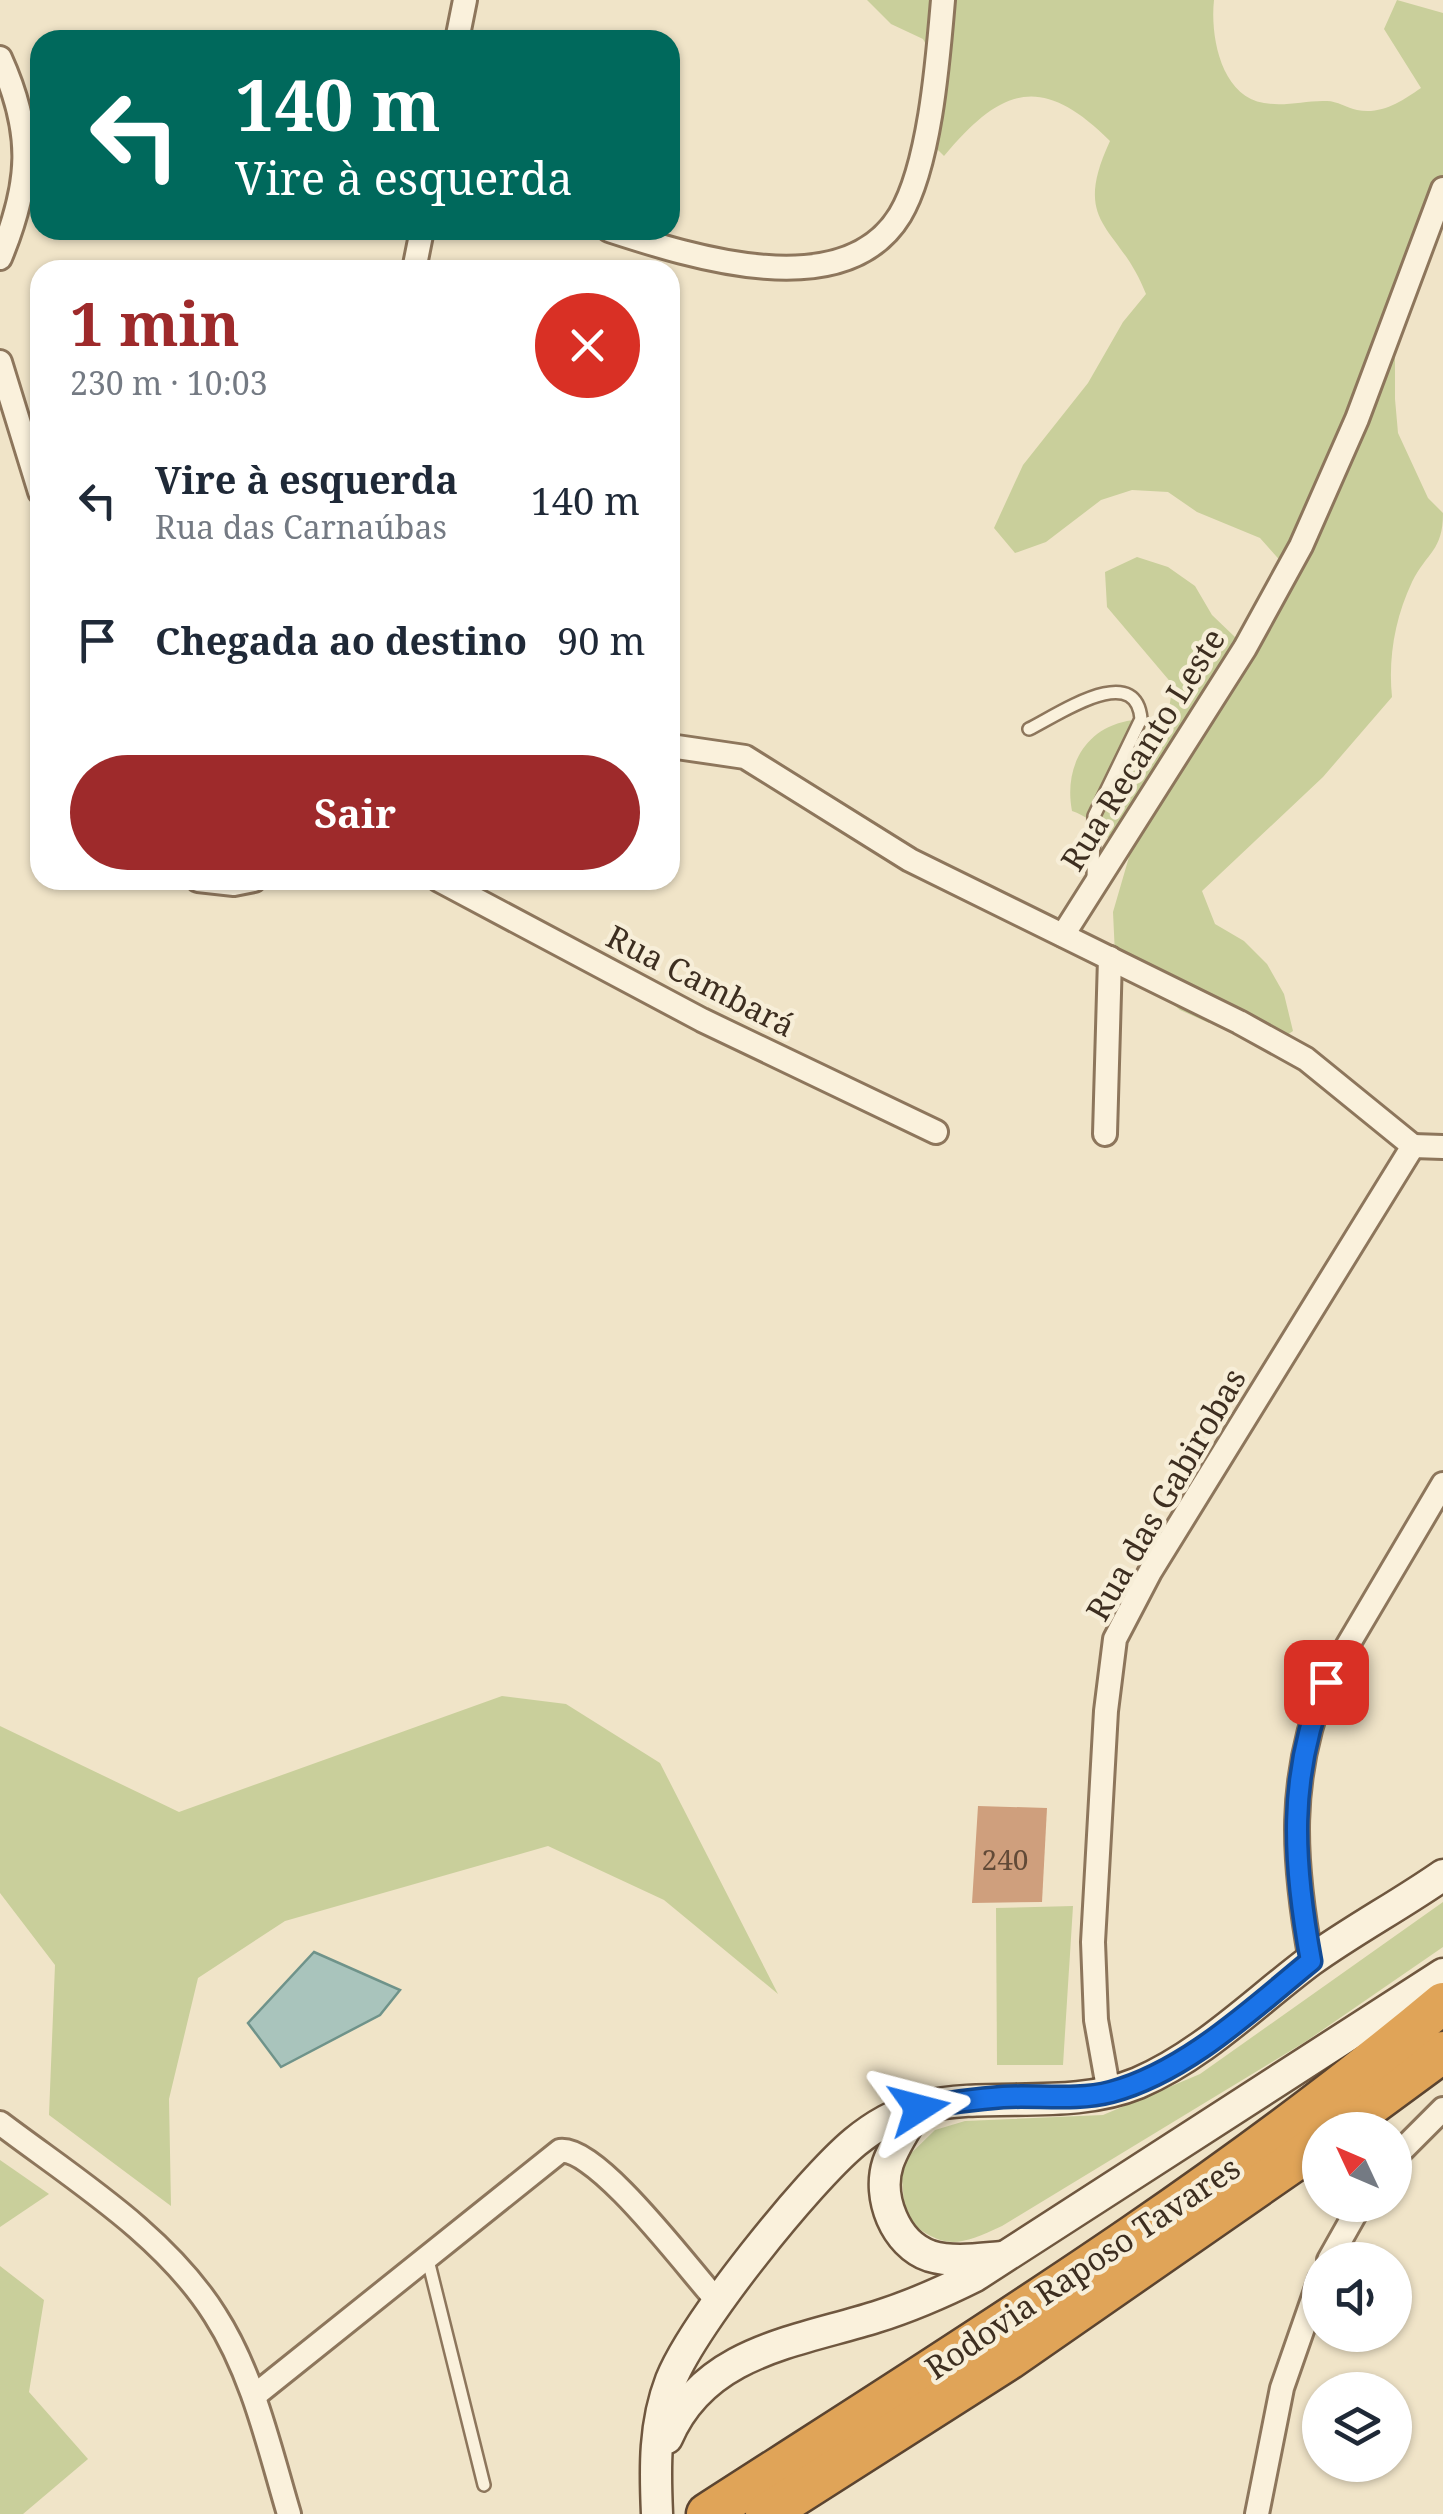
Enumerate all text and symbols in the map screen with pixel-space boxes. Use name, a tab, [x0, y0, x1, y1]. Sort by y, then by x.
text: 140 m	[235, 56, 441, 152]
icon: left	[70, 70, 200, 200]
text: Vire à esquerda	[235, 147, 573, 208]
text: 1 min	[70, 282, 240, 364]
button: close	[535, 293, 640, 398]
text: 230 m · 10:03	[70, 361, 268, 404]
text: Vire à esquerda	[155, 453, 458, 505]
icon: left	[70, 473, 125, 528]
text: 140 m	[530, 474, 640, 526]
text: Rua das Carnaúbas	[155, 505, 447, 548]
icon: arrive	[70, 613, 125, 668]
text: Chegada ao destino	[155, 614, 527, 666]
text: 90 m	[557, 614, 645, 666]
street label: Rua Recanto Leste	[1050, 620, 1234, 878]
button: Sair	[70, 755, 640, 870]
street label: Rua Cambará	[600, 914, 802, 1046]
street label: Rua das Gabirobas	[1075, 1360, 1255, 1628]
pin	[1284, 1640, 1369, 1725]
icon: arrive	[1299, 1655, 1354, 1710]
house number: 240	[982, 1840, 1028, 1878]
position arrow	[867, 2056, 971, 2160]
north arrow	[1302, 2112, 1412, 2222]
map controls	[1302, 2112, 1412, 2482]
street label: Rodovia Raposo Tavares	[916, 2145, 1248, 2389]
button: sound	[1302, 2242, 1412, 2352]
button: layers	[1302, 2372, 1412, 2482]

